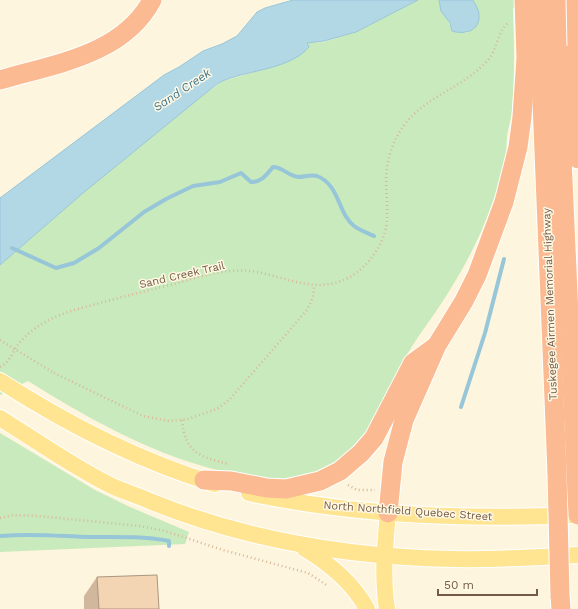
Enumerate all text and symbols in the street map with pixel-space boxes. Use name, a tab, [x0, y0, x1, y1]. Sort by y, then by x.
water label: Sand Creek	[151, 65, 214, 114]
street label: Tuskegee Airmen Memorial Highway	[540, 207, 560, 400]
street label: Sand Creek Trail	[138, 259, 227, 291]
street label: North Northfield Quebec Street	[323, 499, 493, 523]
scale bar	[438, 571, 537, 597]
text: 50 m	[444, 578, 474, 592]

